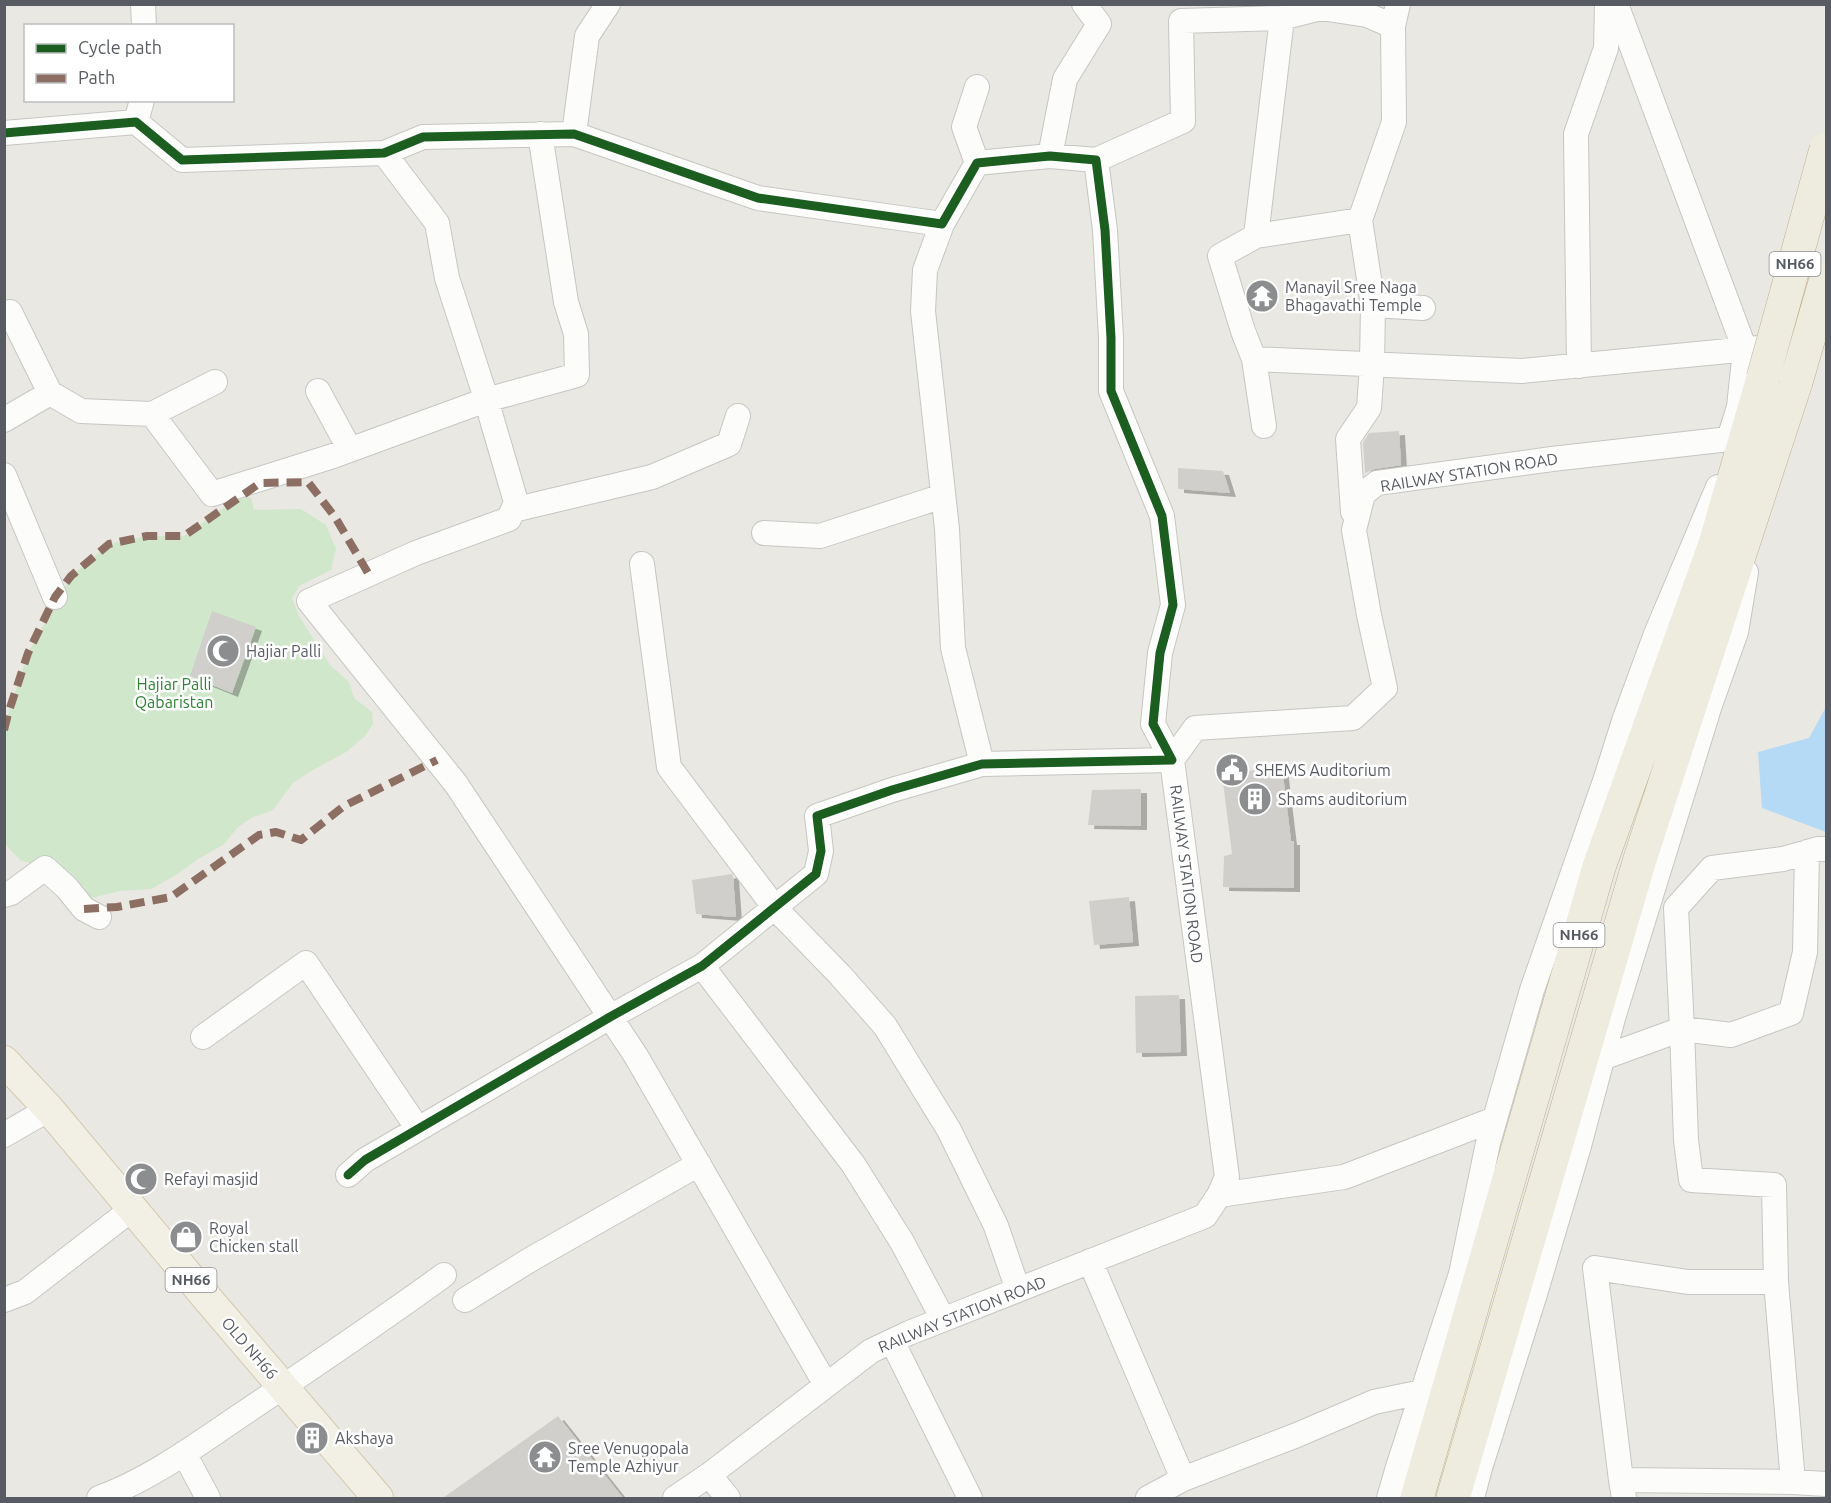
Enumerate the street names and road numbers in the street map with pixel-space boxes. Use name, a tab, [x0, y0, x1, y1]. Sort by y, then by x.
road number: NH66	[1770, 252, 1820, 276]
street label: RAILWAY STATION ROAD	[1379, 449, 1559, 495]
street label: RAILWAY STATION ROAD	[1167, 784, 1207, 964]
road number: NH66	[1554, 923, 1604, 947]
road number: NH66	[166, 1268, 216, 1292]
street label: RAILWAY STATION ROAD	[875, 1272, 1049, 1356]
street label: OLD NH66	[218, 1313, 282, 1383]

